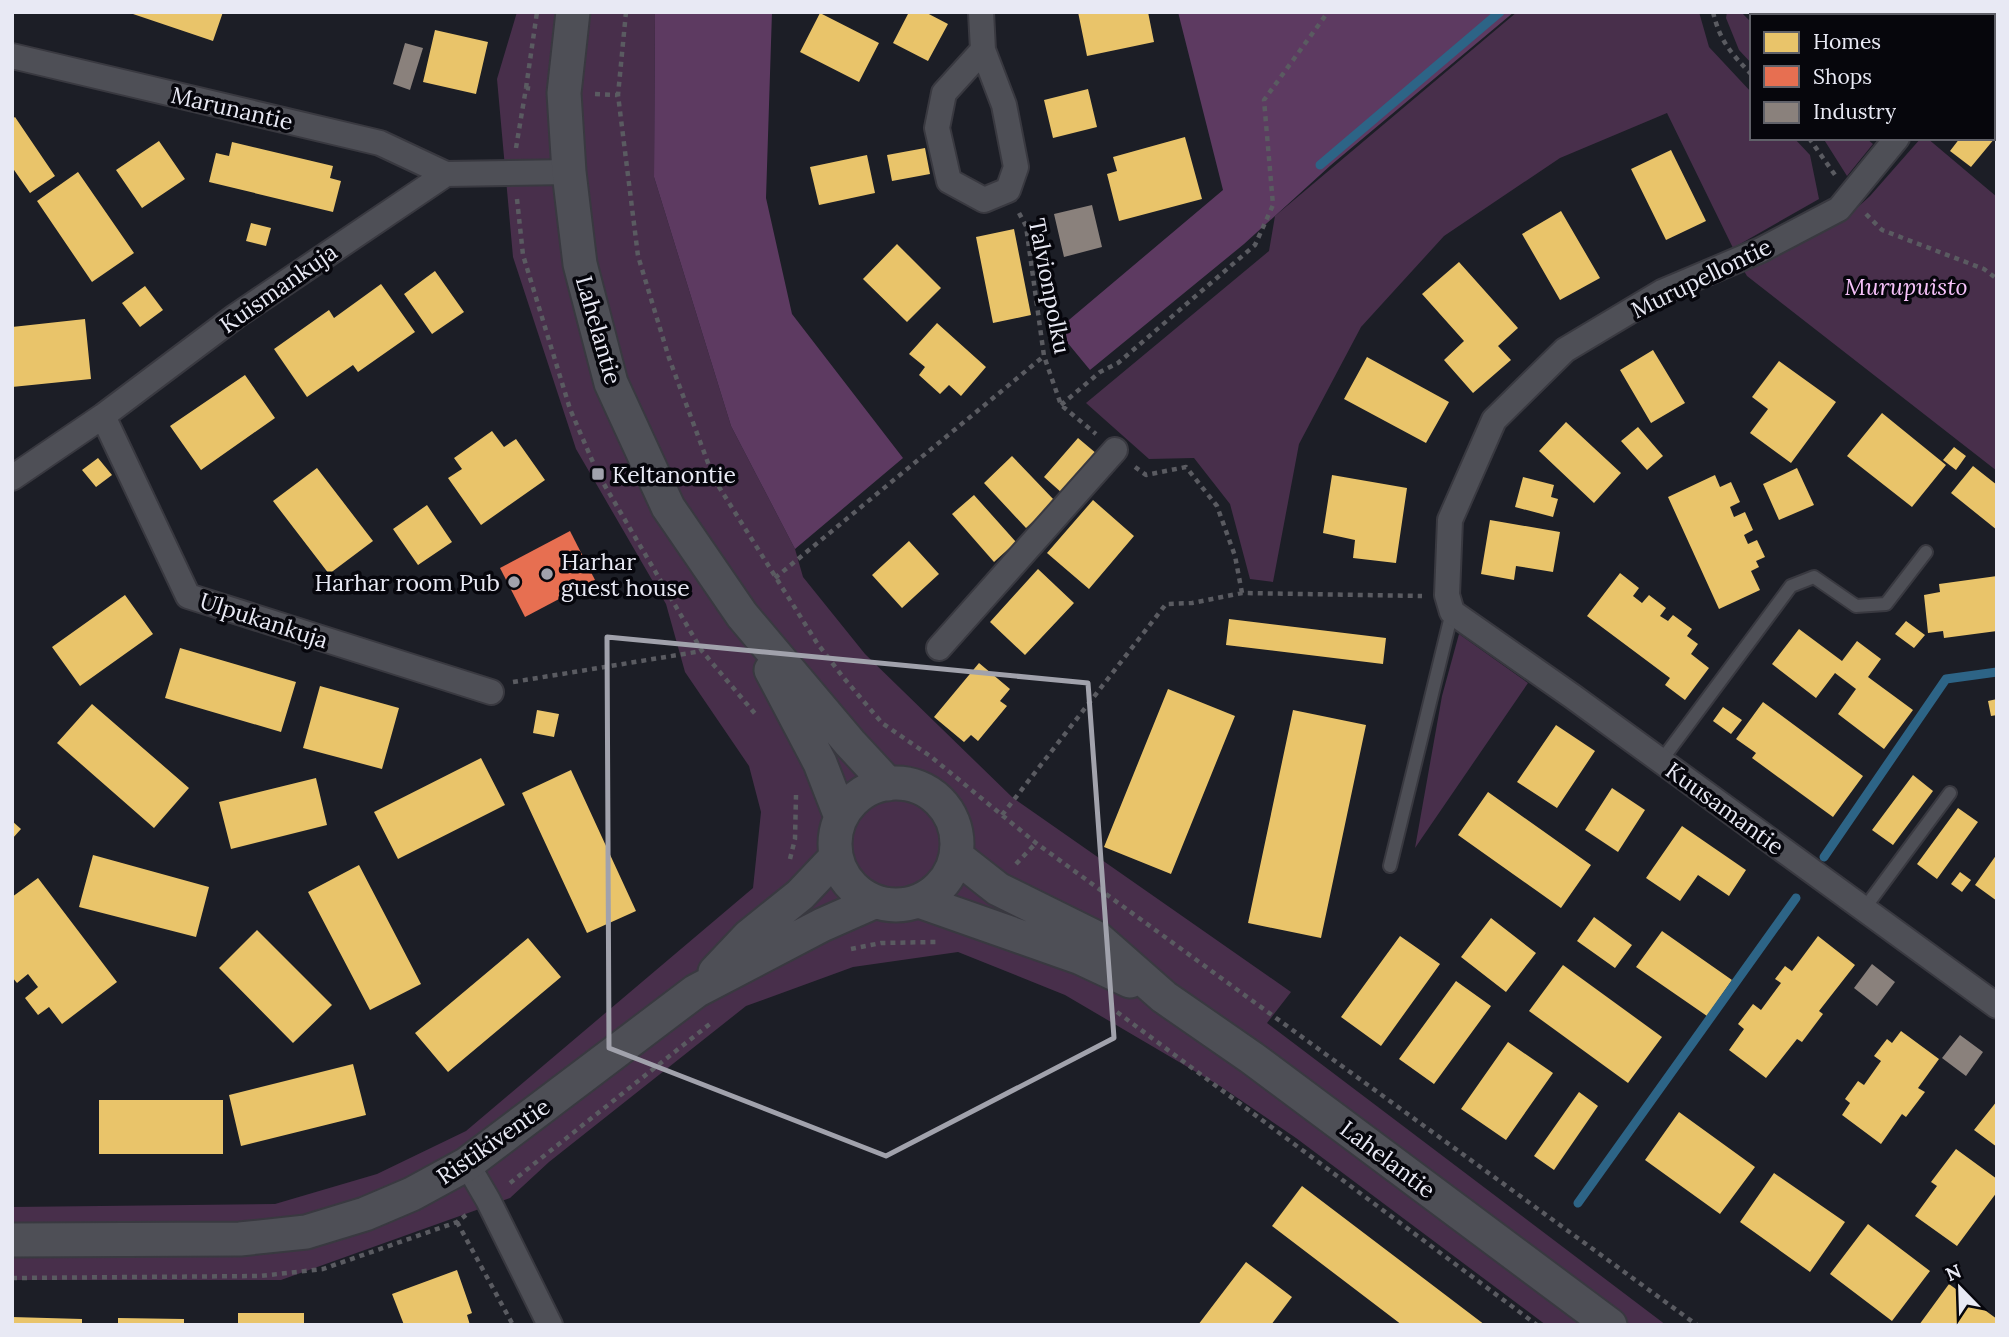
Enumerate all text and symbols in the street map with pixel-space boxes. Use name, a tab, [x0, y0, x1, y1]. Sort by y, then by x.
legend	[1750, 14, 1995, 140]
text: Homes	[1813, 28, 1881, 55]
text: Shops	[1813, 63, 1872, 90]
street label: Marunantie	[168, 80, 296, 136]
text: Industry	[1813, 98, 1896, 125]
street label: Talvionpolku	[1023, 216, 1077, 356]
street label: Murupellontie	[1626, 232, 1776, 324]
street label: Kuismankuja	[214, 237, 342, 339]
street label: Lahelantie	[570, 272, 628, 388]
park label: Murupuisto	[1844, 272, 1968, 301]
place label: Keltanontie	[612, 460, 736, 489]
marker: Keltanontie	[590, 466, 606, 482]
place label: Harhar guest house	[561, 547, 690, 602]
marker: Harhar guest house	[539, 566, 555, 582]
place label: Harhar room Pub	[314, 568, 500, 597]
marker: Harhar room Pub	[506, 574, 522, 590]
street label: Ulpukankuja	[196, 586, 332, 654]
street label: Kuusamantie	[1660, 755, 1790, 861]
street label: Ristikiventie	[431, 1091, 555, 1191]
street label: Lahelantie	[1335, 1114, 1441, 1204]
north arrow	[1925, 1253, 1995, 1323]
text: N	[1942, 1258, 1965, 1286]

